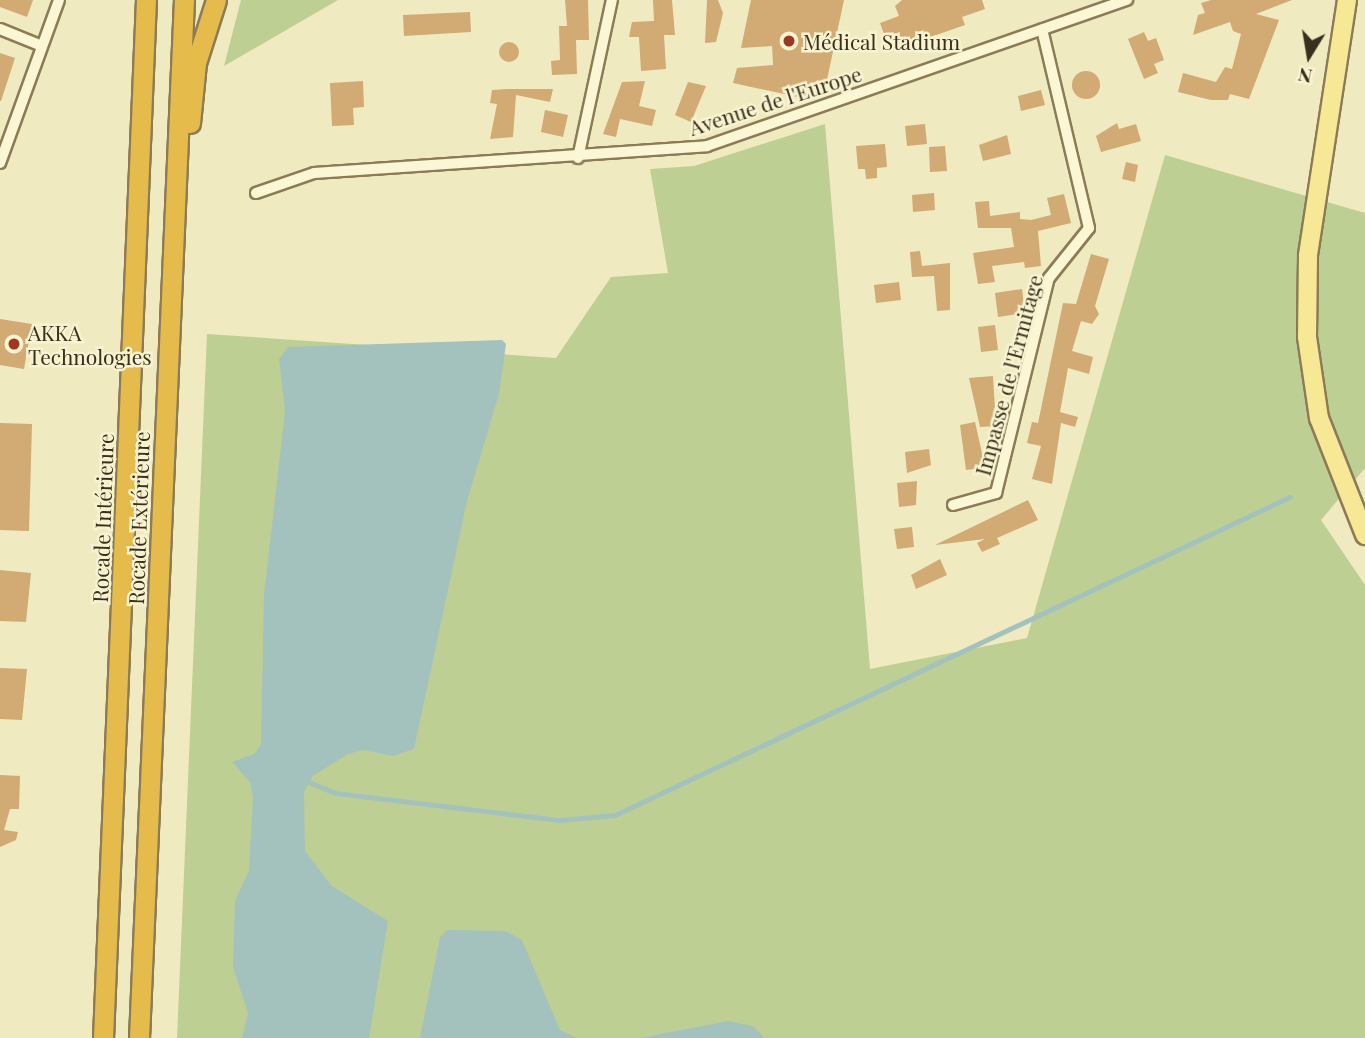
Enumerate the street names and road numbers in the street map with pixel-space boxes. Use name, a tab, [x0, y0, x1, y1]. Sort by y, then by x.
street label: Avenue de l'Europe	[685, 60, 865, 140]
street label: Impasse de l'Ermitage	[969, 272, 1047, 478]
street label: Rocade Extérieure	[122, 431, 154, 605]
street label: Rocade Intérieure	[86, 433, 118, 603]

